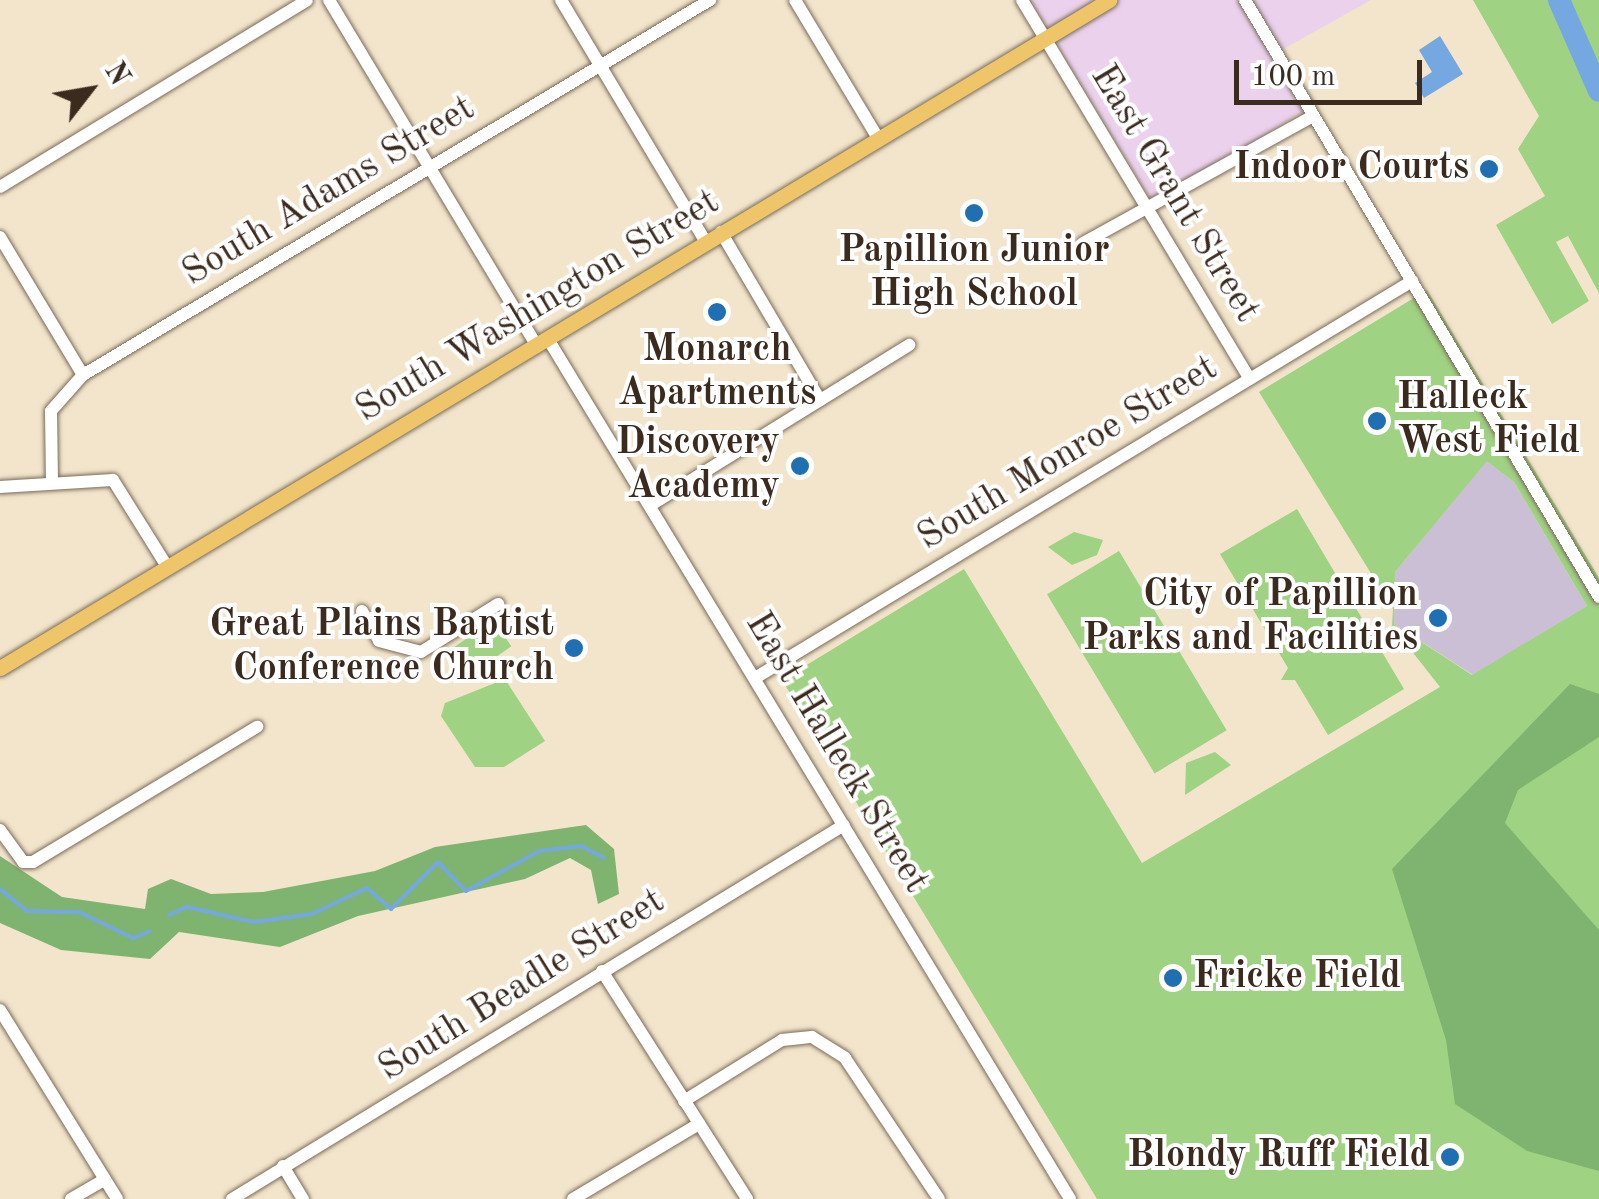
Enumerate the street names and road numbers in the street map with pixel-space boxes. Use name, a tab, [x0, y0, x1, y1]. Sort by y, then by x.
street label: East Grant Street	[1079, 57, 1269, 331]
street label: South Adams Street	[175, 87, 483, 297]
street label: South Washington Street	[348, 180, 728, 434]
street label: South Monroe Street	[910, 346, 1226, 562]
street label: East Halleck Street	[734, 604, 938, 902]
street label: South Beadle Street	[371, 880, 673, 1092]

